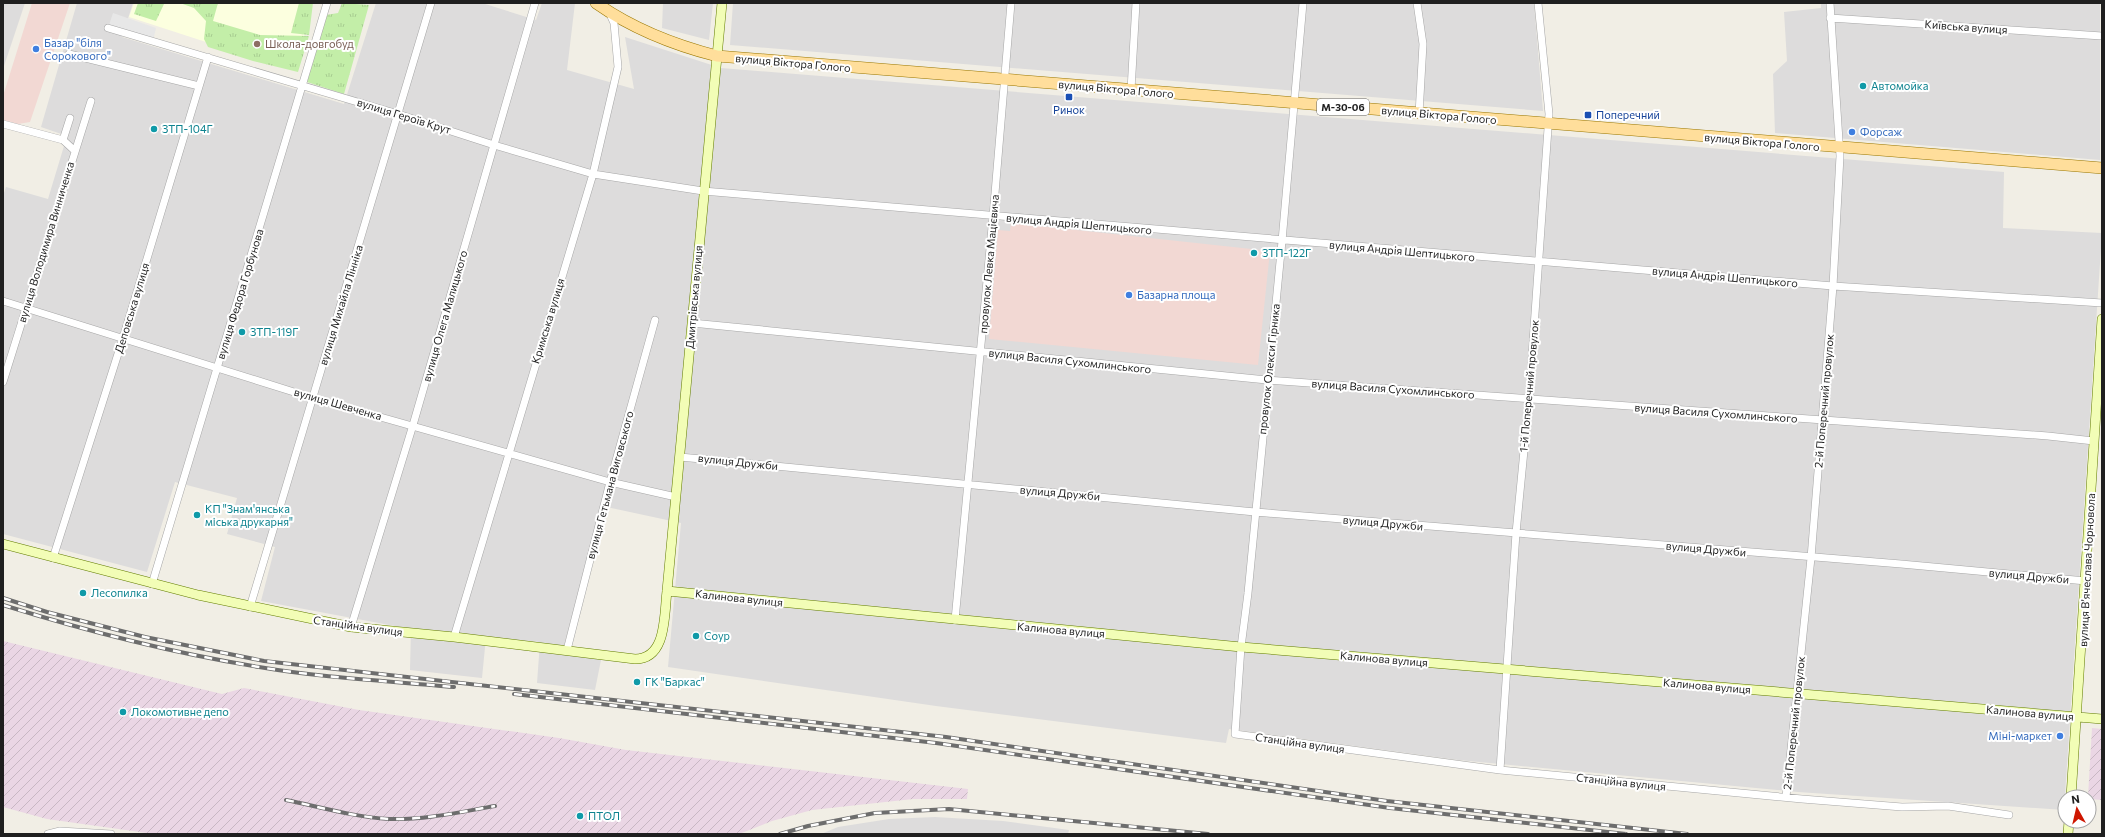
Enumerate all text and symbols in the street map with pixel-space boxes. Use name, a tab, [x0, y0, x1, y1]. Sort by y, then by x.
street label: Київська вулиця	[1924, 17, 2008, 36]
place label: Базар "біля Сорокового"	[44, 36, 111, 62]
place label: Школа-довгобуд	[265, 37, 354, 50]
marker: Школа-довгобуд	[252, 39, 262, 49]
marker: Базар "біля Сорокового"	[31, 44, 41, 54]
street label: вулиця Віктора Голого	[735, 51, 852, 74]
street label: вулиця Віктора Голого	[1058, 77, 1175, 100]
place label: Автомойка	[1871, 79, 1928, 92]
marker: Автомойка	[1858, 81, 1868, 91]
marker: Ринок	[1064, 92, 1074, 102]
street label: вулиця Героїв Крут	[356, 95, 453, 136]
road number: М-30-06	[1317, 99, 1369, 115]
place label: Ринок	[1053, 103, 1085, 116]
street label: вулиця Віктора Голого	[1381, 103, 1498, 126]
place label: Поперечний	[1596, 108, 1660, 121]
marker: Поперечний	[1583, 110, 1593, 120]
place label: ЗТП-104Г	[162, 122, 213, 135]
marker: ЗТП-104Г	[149, 124, 159, 134]
place label: Форсаж	[1860, 125, 1903, 138]
marker: Форсаж	[1847, 127, 1857, 137]
street label: вулиця Віктора Голого	[1704, 130, 1821, 153]
street label: вулиця Володимира Винниченка	[15, 160, 76, 324]
street label: провулок Левка Мацієвича	[976, 194, 1001, 334]
street label: вулиця Андрія Шептицького	[1006, 211, 1153, 236]
street label: вулиця Федора Горбунова	[214, 227, 266, 361]
street label: вулиця Андрія Шептицького	[1329, 238, 1476, 263]
street label: вулиця Михайла Лінніка	[316, 243, 365, 367]
street label: Дмитрівська вулиця	[683, 245, 705, 349]
place label: ЗТП-122Г	[1262, 246, 1311, 259]
street label: вулиця Олега Малицького	[420, 248, 470, 383]
marker: ЗТП-122Г	[1249, 248, 1259, 258]
street label: Деповська вулиця	[112, 261, 151, 355]
street label: вулиця Андрія Шептицького	[1652, 264, 1799, 289]
street label: Кримська вулиця	[528, 277, 567, 365]
place label: Базарна площа	[1137, 288, 1215, 301]
marker: Базарна площа	[1124, 290, 1134, 300]
street label: провулок Олекси Гірника	[1255, 303, 1282, 435]
street label: 1-й Поперечний провулок	[1516, 319, 1541, 453]
place label: ЗТП-119Г	[250, 325, 298, 338]
marker: ЗТП-119Г	[237, 327, 247, 337]
street label: 2-й Поперечний провулок	[1811, 333, 1836, 468]
street label: вулиця Василя Сухомлинського	[988, 345, 1152, 376]
street label: вулиця Василя Сухомлинського	[1311, 376, 1475, 401]
street label: вулиця Шевченка	[293, 385, 384, 422]
street label: вулиця Василя Сухомлинського	[1634, 400, 1798, 425]
street label: вулиця Гетьмана Виговського	[583, 409, 636, 560]
street label: вулиця Дружби	[697, 451, 779, 472]
street label: вулиця Дружби	[1019, 483, 1101, 502]
street label: вулиця Вʼячеслава Чорновола	[2076, 493, 2097, 647]
place label: КП "Знам'янська міська друкарня"	[205, 502, 293, 528]
marker: КП "Знам'янська міська друкарня"	[192, 510, 202, 520]
street label: вулиця Дружби	[1342, 513, 1424, 532]
street label: вулиця Дружби	[1665, 539, 1747, 558]
street label: вулиця Дружби	[1988, 566, 2070, 585]
place label: Лесопилка	[91, 586, 148, 599]
street label: Калинова вулиця	[695, 586, 784, 609]
marker: Лесопилка	[78, 588, 88, 598]
street label: Станційна вулиця	[313, 613, 404, 638]
street label: Калинова вулиця	[1017, 619, 1106, 640]
place label: Соур	[704, 629, 730, 642]
marker: Соур	[691, 631, 701, 641]
street label: Калинова вулиця	[1340, 648, 1429, 669]
street label: 2-й Поперечний провулок	[1780, 655, 1807, 790]
place label: ГК "Баркас"	[645, 675, 705, 688]
street label: Калинова вулиця	[1663, 675, 1752, 696]
marker: ГК "Баркас"	[632, 677, 642, 687]
street label: Калинова вулиця	[1986, 702, 2075, 723]
place label: Локомотивне депо	[131, 705, 229, 718]
marker: Локомотивне депо	[118, 707, 128, 717]
place label: Міні-маркет	[1988, 729, 2052, 742]
street label: Станційна вулиця	[1255, 730, 1346, 755]
marker: Міні-маркет	[2055, 731, 2065, 741]
street label: Станційна вулиця	[1576, 770, 1667, 793]
north arrow	[2057, 789, 2097, 829]
text: N	[2071, 792, 2081, 806]
place label: ПТОЛ	[588, 809, 620, 822]
marker: ПТОЛ	[575, 811, 585, 821]

